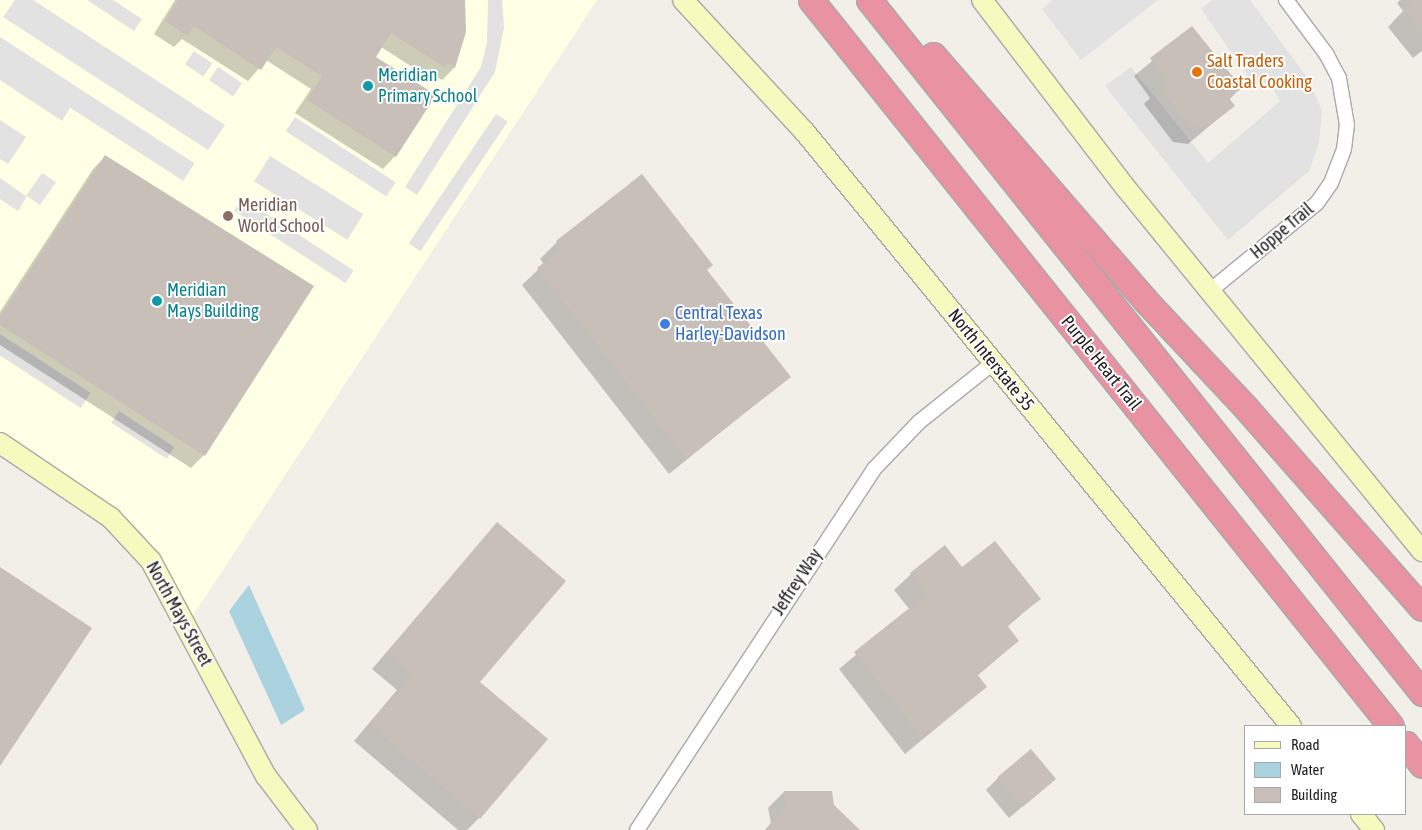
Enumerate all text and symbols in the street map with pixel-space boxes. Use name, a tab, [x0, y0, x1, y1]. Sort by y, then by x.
place label: Salt Traders Coastal Cooking	[1207, 51, 1312, 94]
place label: Meridian Primary School	[378, 65, 477, 108]
marker: Salt Traders Coastal Cooking	[1191, 66, 1203, 78]
marker: Meridian Primary School	[362, 80, 374, 92]
place label: Meridian World School	[238, 195, 325, 238]
street label: Hoppe Trail	[1246, 198, 1318, 264]
marker: Meridian World School	[222, 210, 234, 222]
place label: Meridian Mays Building	[167, 280, 259, 322]
marker: Meridian Mays Building	[151, 295, 163, 307]
place label: Central Texas Harley-Davidson	[675, 303, 786, 346]
street label: North Interstate 35	[943, 305, 1039, 415]
street label: Purple Heart Trail	[1056, 311, 1146, 415]
marker: Central Texas Harley-Davidson	[659, 318, 671, 330]
street label: Jeffrey Way	[767, 545, 827, 619]
street label: North Mays Street	[141, 558, 217, 670]
legend	[1244, 725, 1407, 815]
text: Road	[1291, 736, 1320, 753]
text: Water	[1291, 761, 1324, 778]
text: Building	[1291, 786, 1337, 803]

